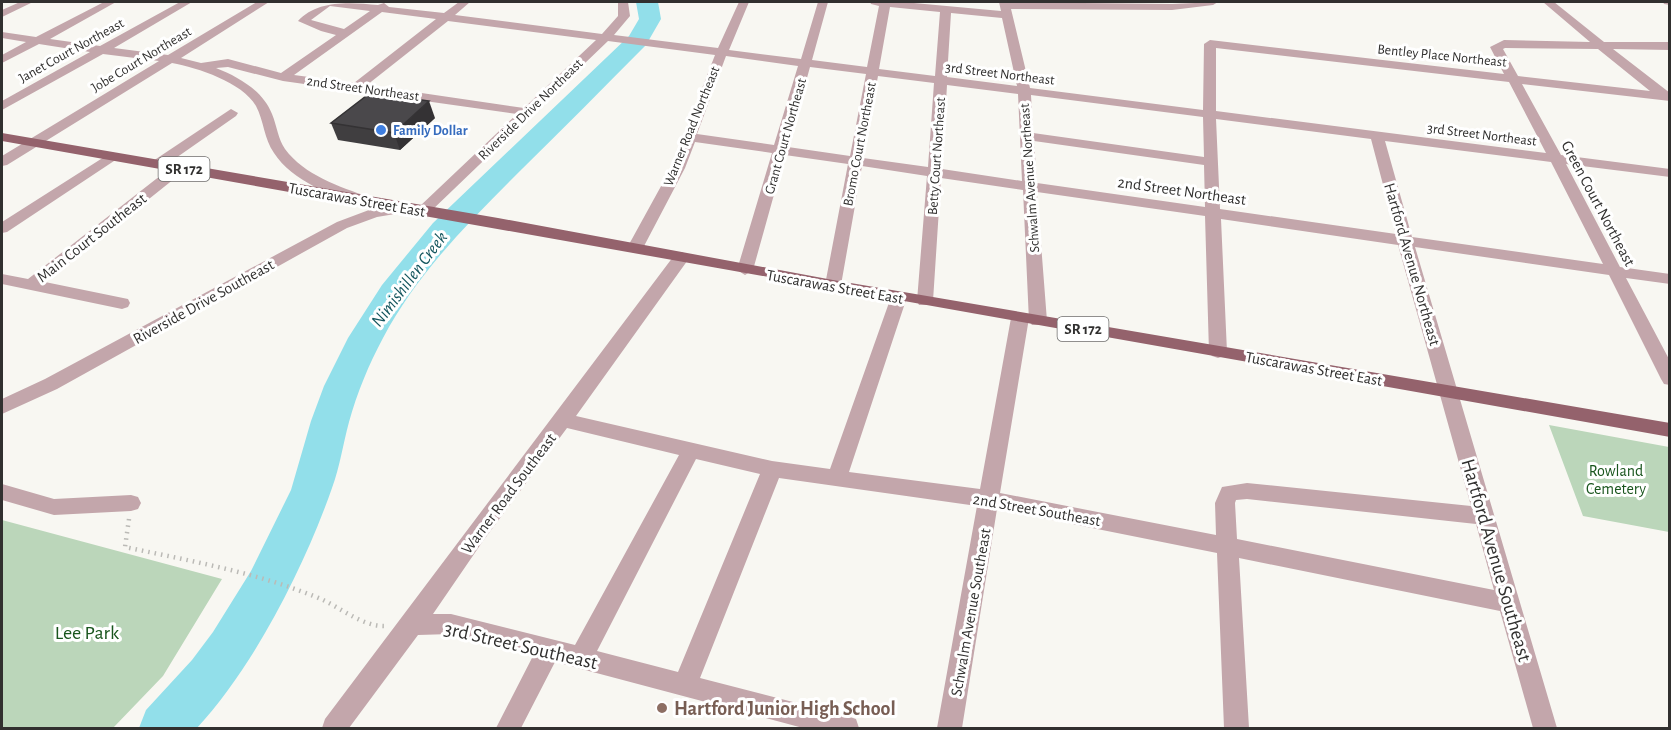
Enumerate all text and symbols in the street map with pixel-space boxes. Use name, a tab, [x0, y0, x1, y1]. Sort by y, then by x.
street label: Janet Court Northeast	[17, 16, 127, 86]
street label: Jobe Court Northeast	[89, 24, 194, 95]
street label: Bentley Place Northeast	[1377, 42, 1508, 70]
street label: Riverside Drive Northeast	[476, 56, 586, 163]
street label: 3rd Street Northeast	[944, 60, 1056, 88]
street label: Warner Road Northeast	[661, 64, 723, 188]
street label: 2nd Street Northeast	[306, 74, 420, 104]
street label: Grant Court Northeast	[763, 76, 809, 196]
street label: Bromo Court Northeast	[841, 80, 879, 207]
street label: Betty Court Northeast	[926, 96, 948, 215]
street label: Schwalm Avenue Northeast	[1018, 102, 1042, 253]
street label: 3rd Street Northeast	[1426, 121, 1538, 149]
marker: Family Dollar	[374, 123, 388, 137]
place label: Family Dollar	[393, 124, 468, 138]
street label: Green Court Northeast	[1558, 138, 1638, 269]
road number: SR 172	[158, 157, 210, 181]
street label: 2nd Street Northeast	[1117, 174, 1247, 208]
street label: Tuscarawas Street East	[287, 180, 427, 220]
street label: Hartford Avenue Northeast	[1381, 181, 1443, 347]
street label: Main Court Southeast	[34, 190, 149, 285]
water label: Nimishillen Creek	[368, 229, 451, 330]
street label: Riverside Drive Southeast	[130, 257, 277, 347]
street label: Tuscarawas Street East	[765, 267, 905, 307]
road number: SR 172	[1058, 317, 1108, 341]
street label: Tuscarawas Street East	[1244, 349, 1384, 389]
street label: Warner Road Southeast	[458, 430, 559, 557]
street label: Hartford Avenue Southeast	[1457, 456, 1535, 665]
park label: Rowland Cemetery	[1586, 463, 1646, 498]
street label: 2nd Street Southeast	[972, 491, 1102, 529]
street label: Schwalm Avenue Southeast	[948, 527, 994, 698]
street label: 3rd Street Southeast	[442, 619, 600, 673]
park label: Lee Park	[55, 623, 119, 643]
place label: Hartford Junior High School	[674, 699, 896, 719]
marker: Hartford Junior High School	[655, 701, 669, 715]

